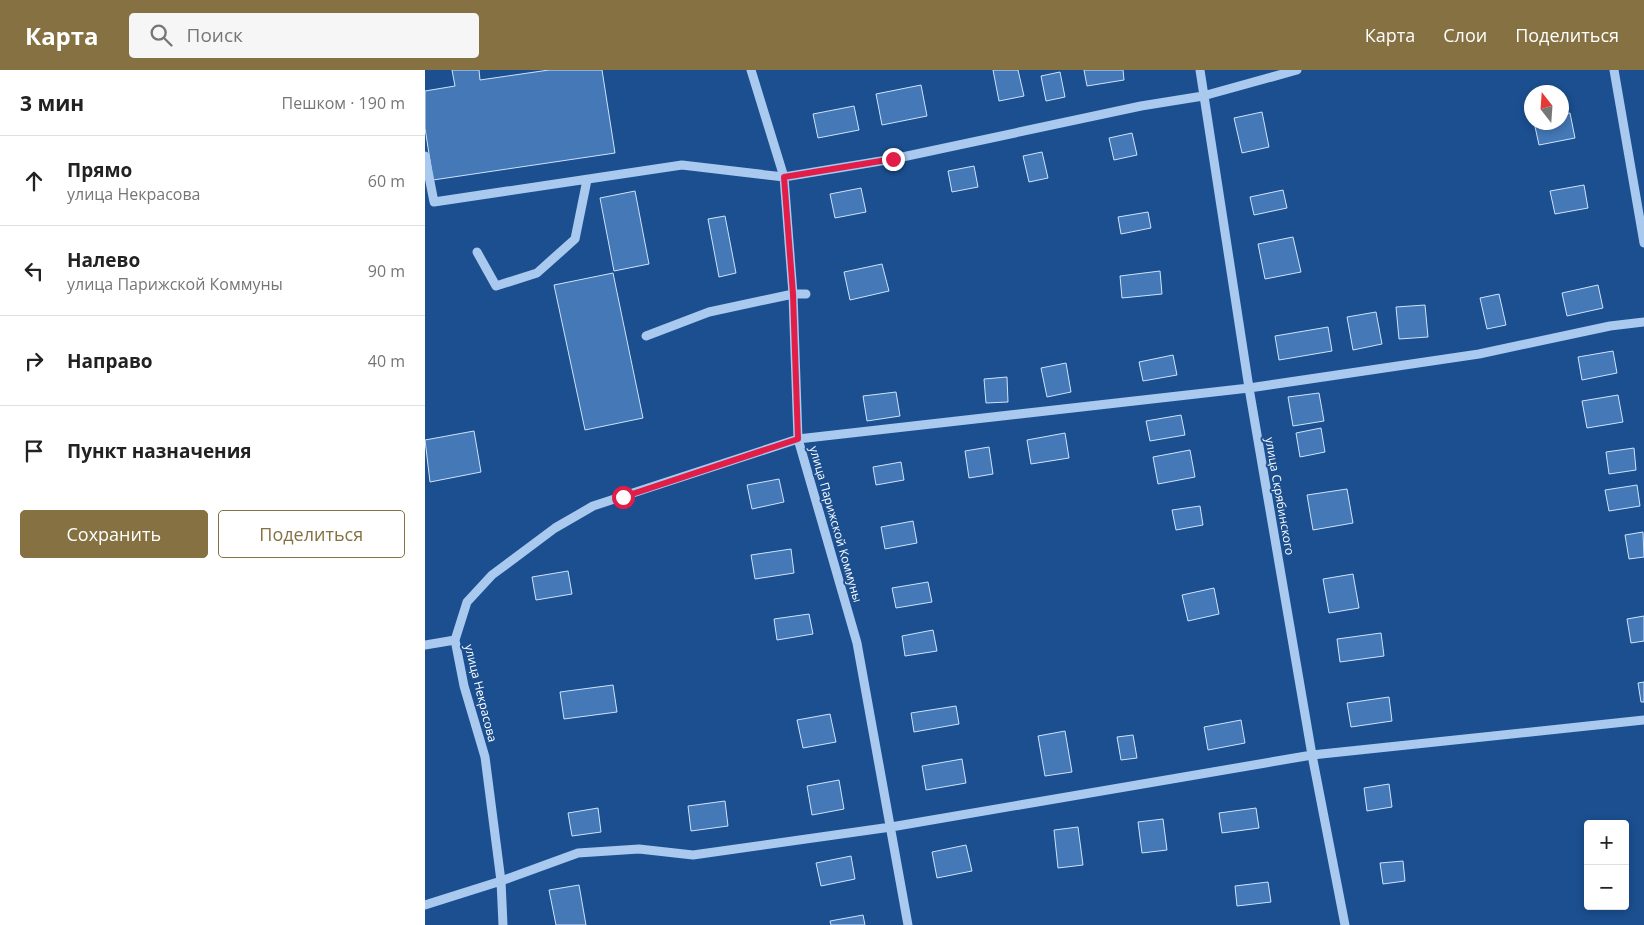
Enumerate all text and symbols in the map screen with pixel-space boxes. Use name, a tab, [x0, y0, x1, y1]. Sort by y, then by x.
search box	[129, 13, 479, 58]
text: Карта	[25, 19, 99, 52]
icon: search	[147, 21, 175, 49]
text: Поиск	[187, 22, 243, 48]
text: Карта	[1365, 23, 1415, 47]
text: Слои	[1443, 23, 1487, 47]
text: Поделиться	[1515, 23, 1619, 47]
north arrow	[1524, 85, 1569, 130]
text: 3 мин	[20, 89, 84, 117]
text: Пешком · 190 m	[282, 92, 405, 114]
route end	[882, 148, 905, 171]
text: Прямо	[67, 157, 132, 183]
icon: ahead	[20, 167, 48, 195]
text: 60 m	[368, 170, 405, 192]
text: улица Некрасова	[67, 183, 201, 205]
text: Налево	[67, 247, 140, 273]
icon: left	[20, 257, 48, 285]
text: 90 m	[368, 260, 405, 282]
text: улица Парижской Коммуны	[67, 273, 283, 295]
icon: right	[20, 347, 48, 375]
text: Направо	[67, 348, 153, 374]
text: 40 m	[368, 350, 405, 372]
street label: улица Скрябинского	[1261, 436, 1299, 556]
icon: arrive	[20, 437, 48, 465]
text: Пункт назначения	[67, 438, 252, 464]
street label: улица Парижской Коммуны	[806, 444, 866, 604]
route start	[612, 486, 635, 509]
button: Сохранить	[20, 510, 208, 558]
button: Поделиться	[218, 510, 405, 558]
street label: улица Некрасова	[461, 642, 501, 744]
map controls	[1584, 820, 1629, 910]
button: +	[1584, 820, 1629, 865]
button: −	[1584, 865, 1629, 910]

